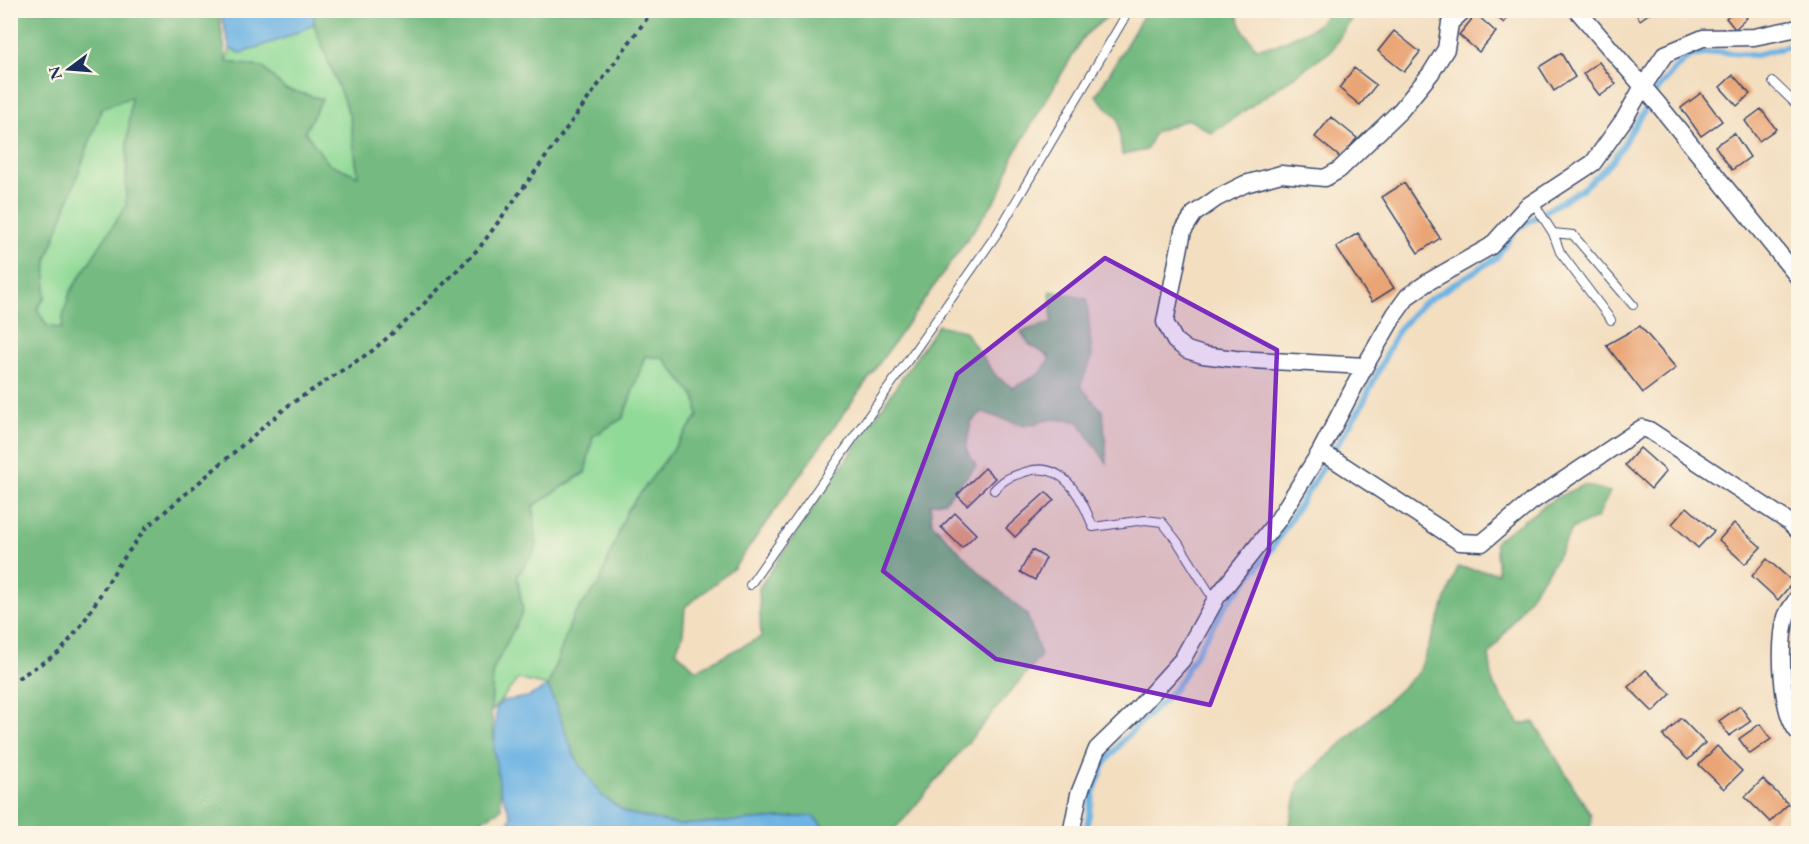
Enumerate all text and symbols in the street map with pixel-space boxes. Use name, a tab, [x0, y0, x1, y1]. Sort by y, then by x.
north arrow	[39, 39, 99, 99]
text: N	[43, 64, 67, 82]

